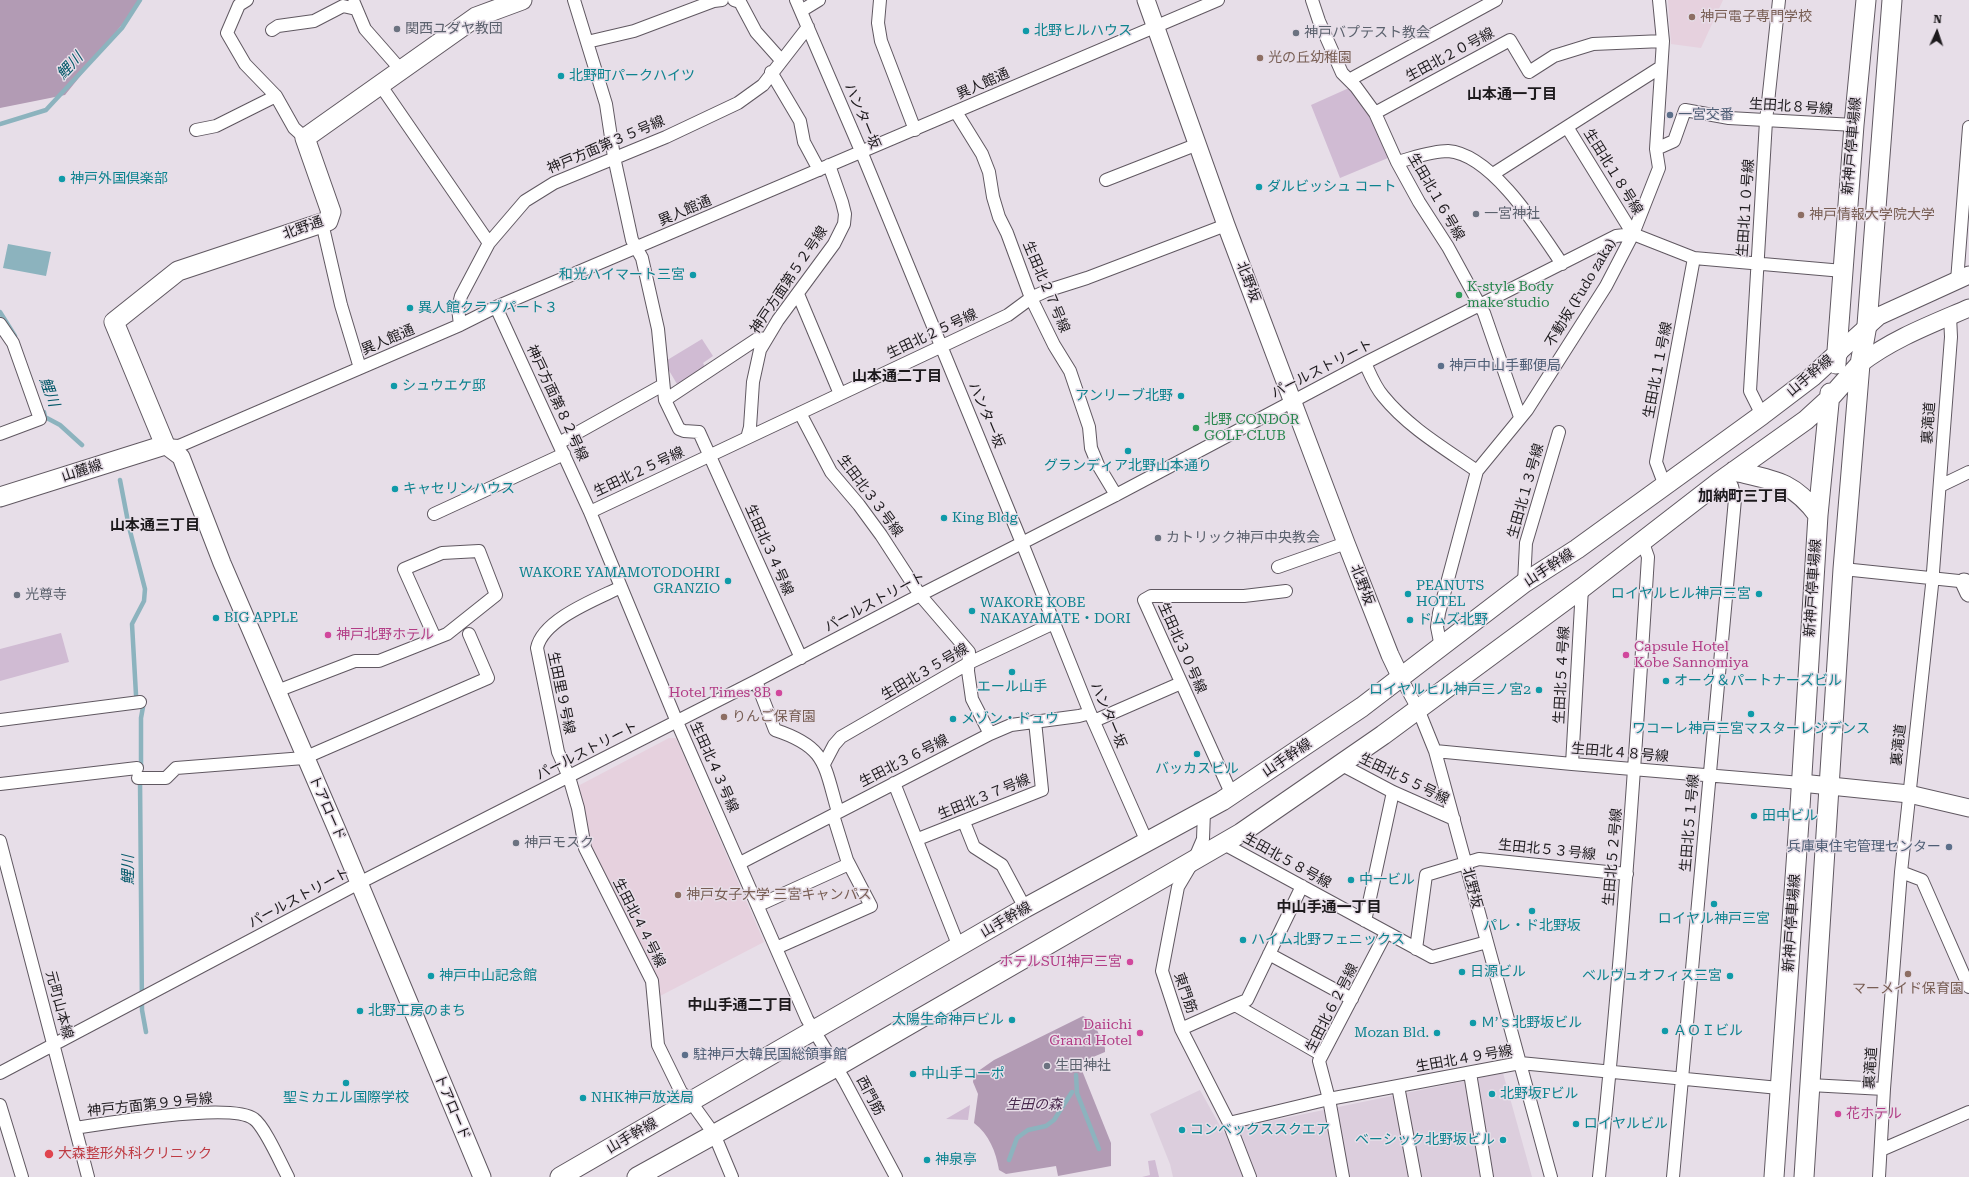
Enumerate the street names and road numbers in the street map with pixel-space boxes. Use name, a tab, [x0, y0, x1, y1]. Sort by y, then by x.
street label: 生田北２０号線	[1403, 25, 1497, 85]
street label: 異人館通	[954, 65, 1012, 103]
street label: ハンター坂	[841, 81, 883, 151]
street label: 生田北８号線	[1749, 96, 1833, 118]
street label: 新神戸停車場線	[1839, 96, 1865, 196]
street label: 神戸方面第３５号線	[545, 113, 667, 177]
street label: 生田北１８号線	[1580, 126, 1646, 218]
street label: 生田北１６号線	[1404, 150, 1468, 244]
street label: 生田北１０号線	[1734, 159, 1758, 257]
street label: 異人館通	[656, 192, 714, 230]
street label: 北野通	[280, 213, 326, 243]
street label: 神戸方面第５２号線	[747, 223, 831, 337]
street label: 不動坂 (Fudo zaka)	[1542, 236, 1620, 350]
street label: 生田北２７号線	[1019, 239, 1073, 335]
street label: 北野坂	[1233, 259, 1263, 305]
street label: 生田北２５号線	[884, 306, 980, 362]
street label: 生田北１１号線	[1640, 320, 1676, 420]
street label: 異人館通	[359, 321, 417, 359]
street label: パールストリート	[1268, 336, 1376, 402]
street label: 神戸方面第８２号線	[523, 342, 591, 464]
street label: 山手幹線	[1783, 352, 1837, 400]
street label: ハンター坂	[965, 380, 1007, 450]
street label: 裏滝道	[1919, 401, 1939, 445]
street label: 生田北１３号線	[1504, 442, 1548, 540]
street label: 生田北２５号線	[591, 444, 687, 500]
street label: 生田北３３号線	[834, 452, 906, 540]
street label: 山麓線	[59, 457, 105, 485]
street label: 生田北３４号線	[741, 502, 797, 598]
street label: 新神戸停車場線	[1801, 539, 1825, 637]
street label: 山手幹線	[1521, 546, 1577, 590]
street label: 北野坂	[1347, 562, 1377, 608]
street label: パールストリート	[822, 568, 928, 636]
street label: 生田北３０号線	[1154, 600, 1210, 696]
street label: 生田北５４号線	[1551, 626, 1573, 724]
street label: 生田北３５号線	[878, 640, 972, 704]
street label: 生田里９号線	[544, 650, 578, 736]
street label: ハンター坂	[1087, 680, 1129, 750]
street label: パールストリート	[533, 718, 641, 784]
street label: 生田北４３号線	[686, 719, 742, 815]
street label: 裏滝道	[1888, 723, 1910, 767]
street label: 生田北３６号線	[857, 731, 951, 791]
street label: 山手幹線	[1259, 735, 1315, 781]
street label: 生田北４８号線	[1570, 740, 1670, 766]
street label: 生田北５５号線	[1356, 750, 1452, 808]
street label: 生田北３７号線	[935, 771, 1033, 823]
street label: トアロード	[305, 773, 349, 843]
street label: 生田北５１号線	[1677, 773, 1703, 873]
street label: 生田北５２号線	[1600, 807, 1626, 907]
street label: 生田北５８号線	[1240, 830, 1334, 892]
street label: 生田北５３号線	[1497, 837, 1597, 863]
street label: パールストリート	[246, 864, 352, 932]
street label: 北野坂	[1458, 866, 1486, 910]
street label: 新神戸停車場線	[1780, 874, 1804, 972]
street label: 生田北４４号線	[609, 876, 669, 970]
street label: 山手幹線	[978, 899, 1034, 941]
street label: 生田北６２号線	[1302, 961, 1362, 1055]
street label: 元町山本線	[42, 969, 76, 1041]
street label: 東門筋	[1170, 970, 1200, 1016]
street label: 生田北４９号線	[1414, 1042, 1514, 1076]
street label: 裏滝道	[1861, 1046, 1881, 1090]
street label: トアロード	[431, 1072, 473, 1142]
street label: 西門筋	[853, 1074, 887, 1118]
street label: 神戸方面第９９号線	[86, 1090, 214, 1120]
street label: 山手幹線	[604, 1115, 660, 1157]

